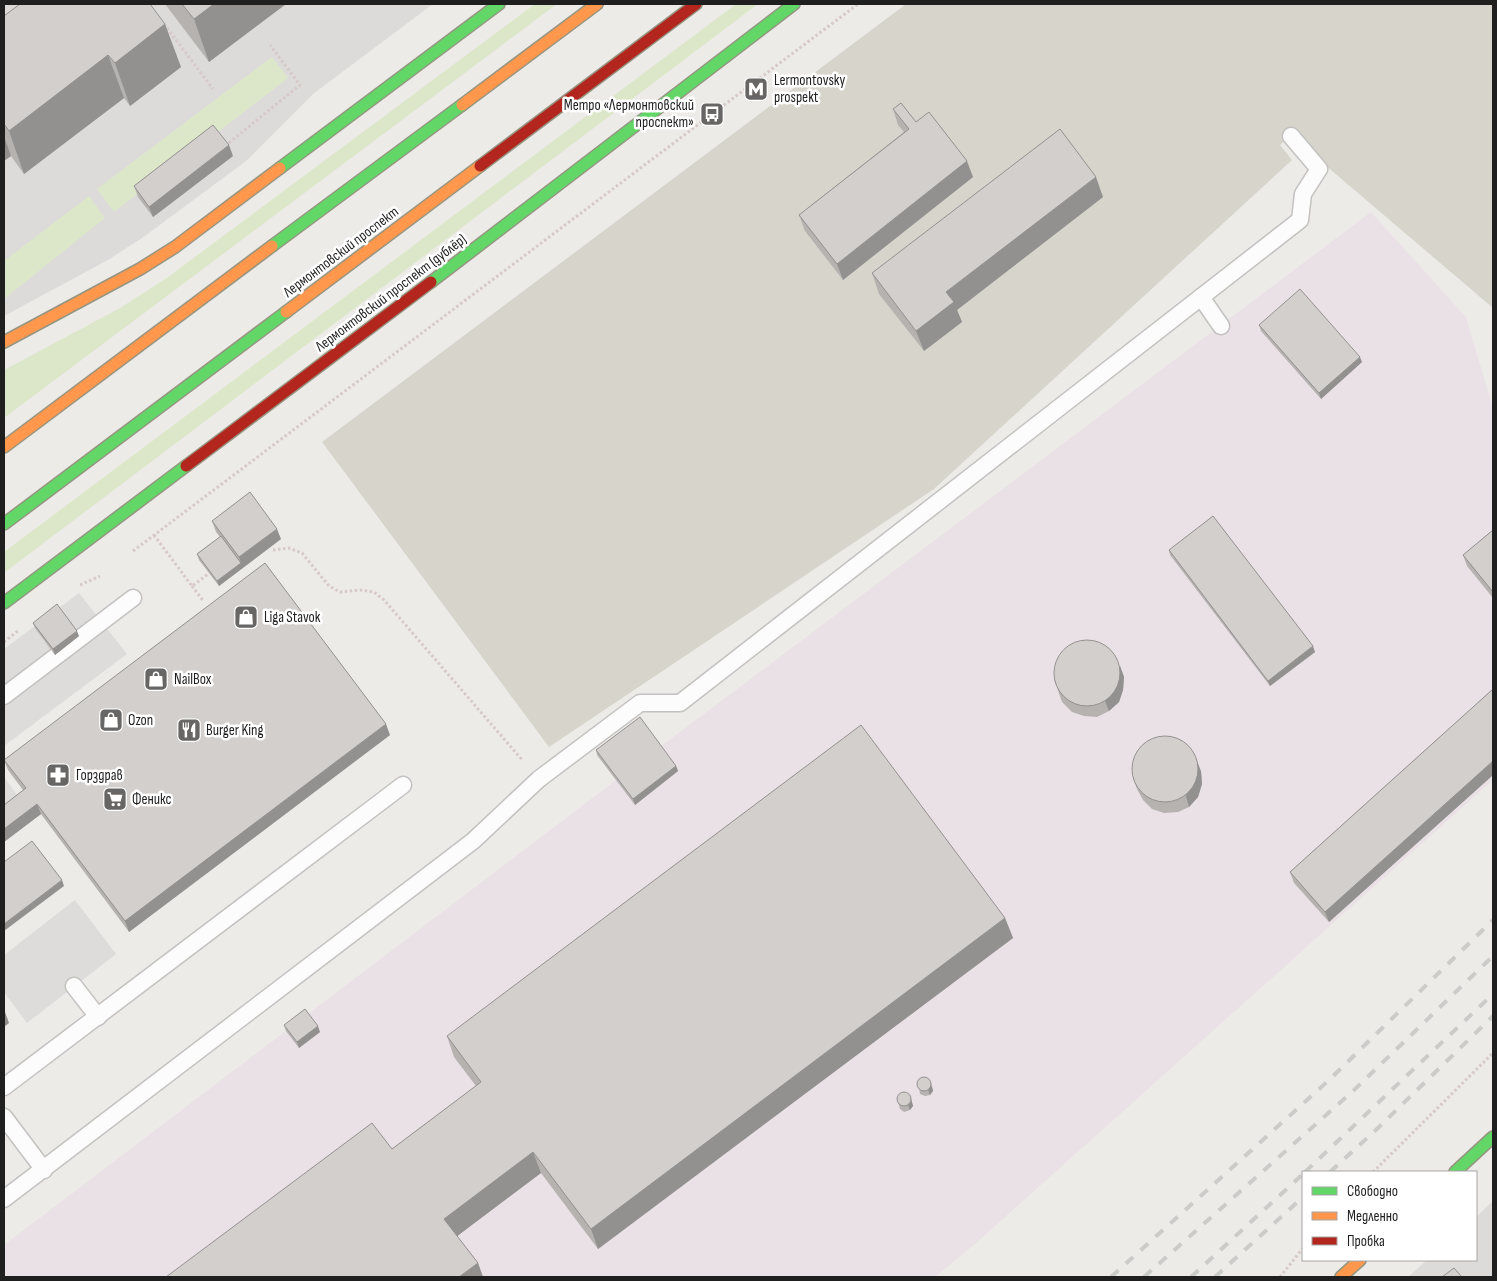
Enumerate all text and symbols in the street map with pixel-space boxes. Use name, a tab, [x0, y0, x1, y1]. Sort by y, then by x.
place label: Lermontovsky prospekt	[774, 71, 846, 107]
metro station icon: Lermontovsky prospekt	[743, 76, 769, 102]
place label: Метро «Лермонтовский проспект»	[564, 96, 694, 132]
bus stop icon: Метро «Лермонтовский проспект»	[699, 101, 725, 127]
street label: Лермонтовский проспект	[279, 202, 403, 302]
street label: Лермонтовский проспект (дублёр)	[311, 230, 470, 357]
shop icon: Liga Stavok	[233, 604, 259, 630]
place label: Liga Stavok	[264, 608, 321, 627]
shop icon: NailBox	[143, 666, 169, 692]
place label: NailBox	[174, 670, 212, 689]
shop icon: Ozon	[98, 707, 124, 733]
place label: Ozon	[128, 711, 153, 730]
restaurant icon: Burger King	[176, 717, 202, 743]
place label: Burger King	[206, 721, 264, 740]
pharmacy icon: Горздрав	[45, 762, 71, 788]
place label: Горздрав	[76, 766, 123, 785]
supermarket icon: Феникс	[102, 786, 128, 812]
place label: Феникс	[132, 790, 172, 809]
legend	[1302, 1171, 1477, 1261]
text: Свободно	[1347, 1182, 1398, 1201]
text: Медленно	[1347, 1207, 1398, 1226]
text: Пробка	[1347, 1232, 1385, 1251]

